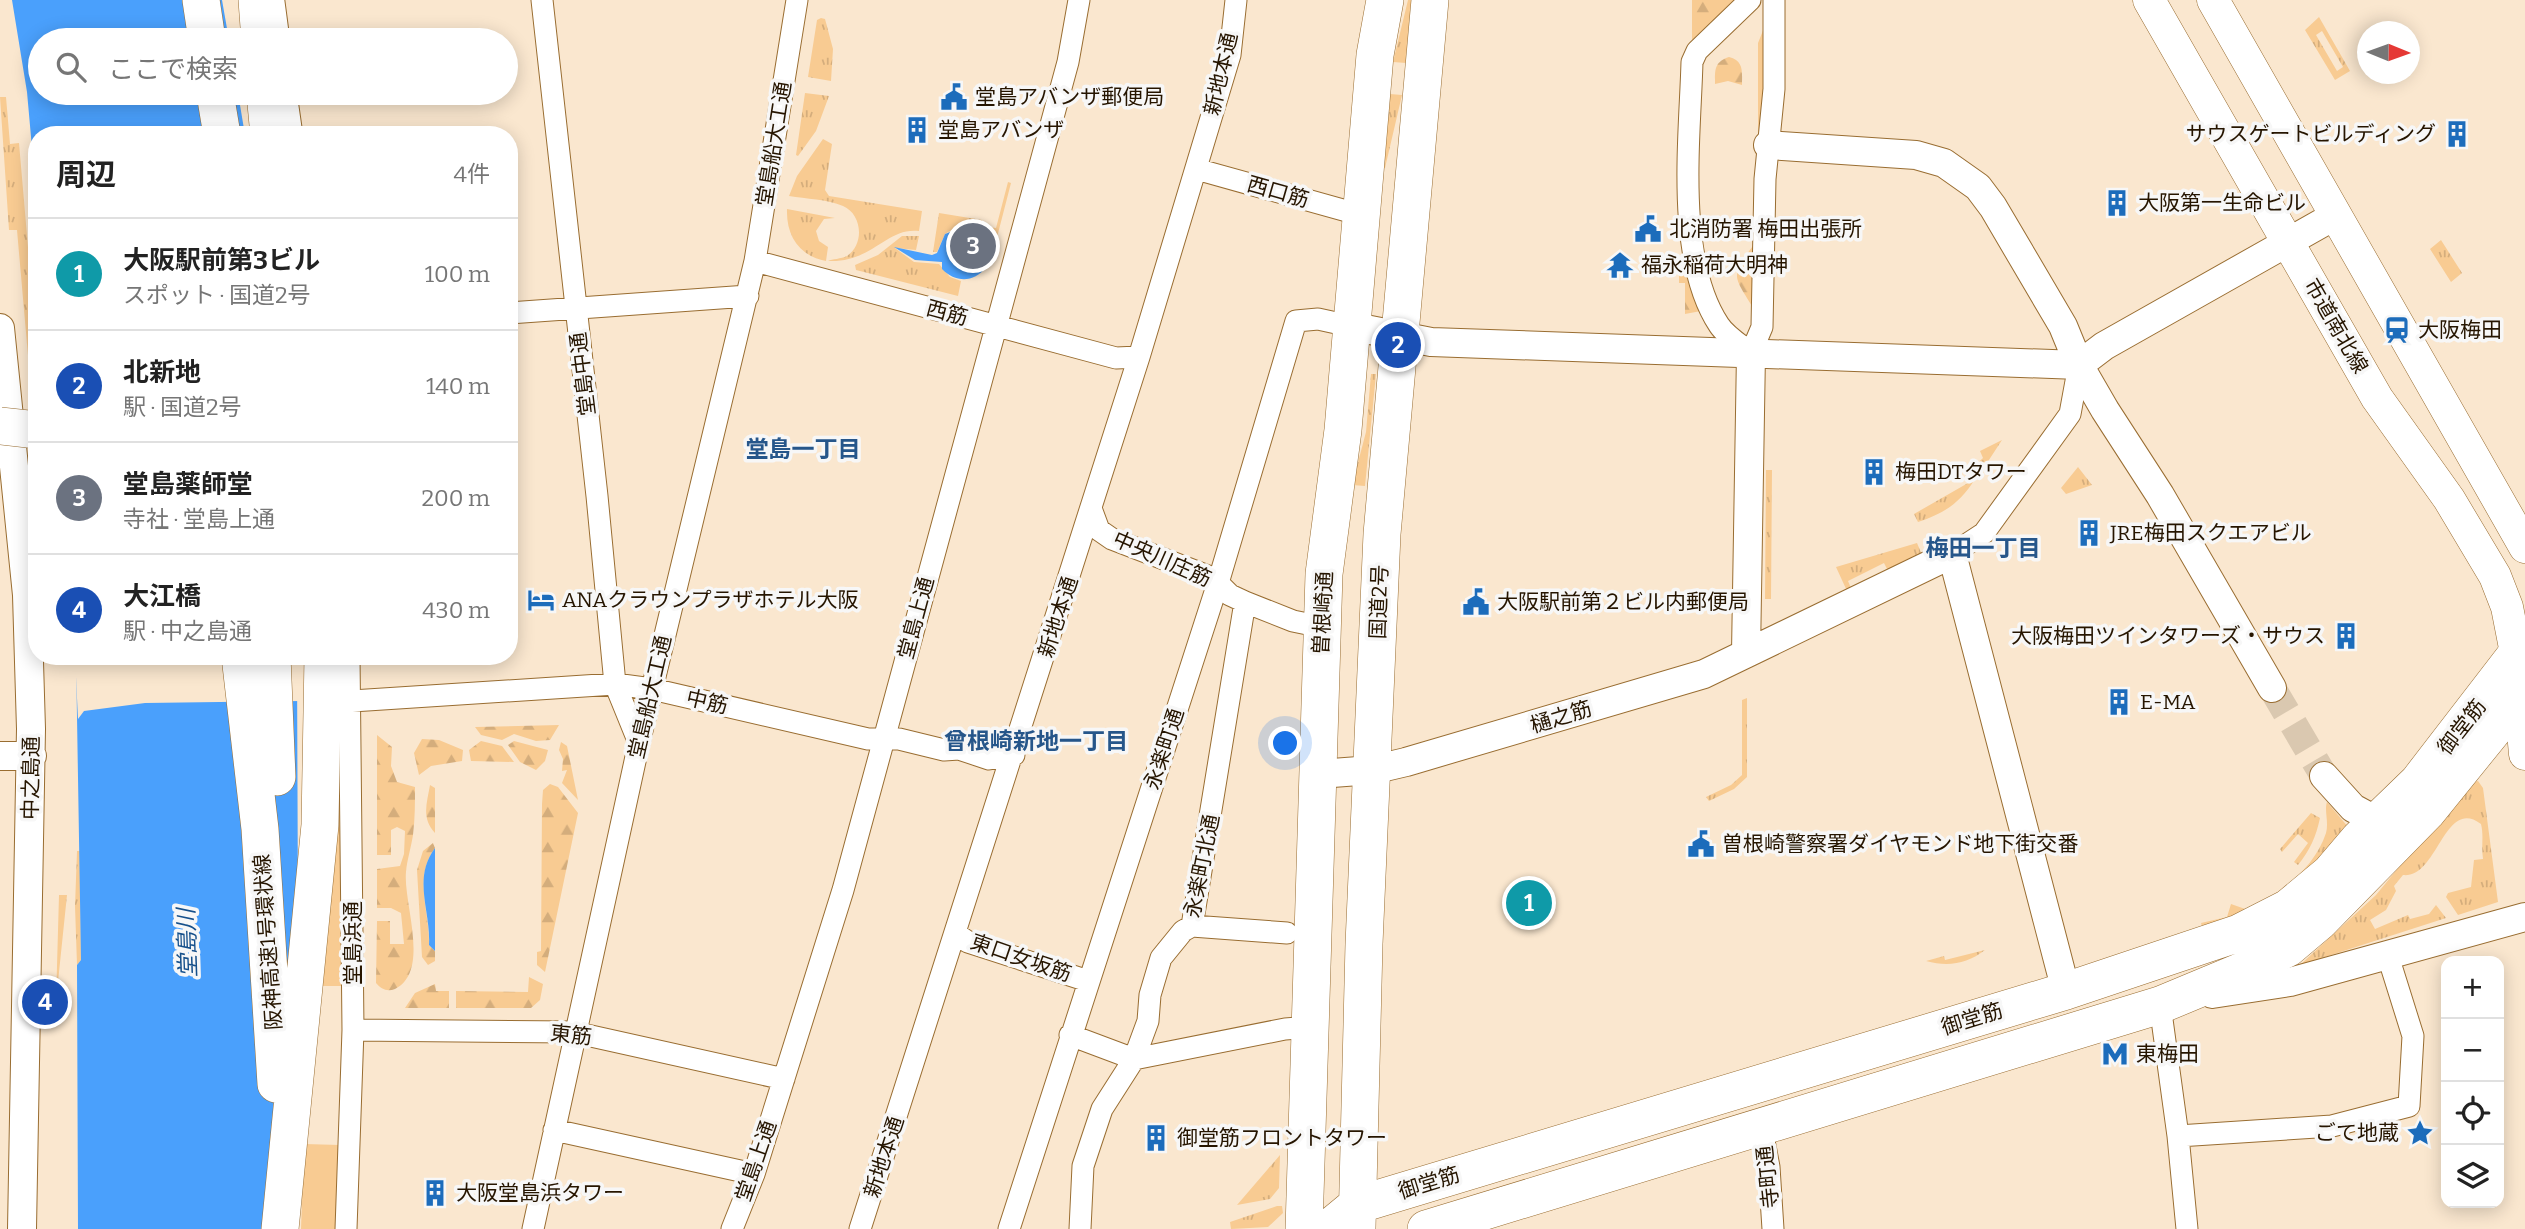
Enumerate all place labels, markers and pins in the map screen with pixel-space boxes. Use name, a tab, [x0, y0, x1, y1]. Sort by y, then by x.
public building icon: 堂島アバンザ郵便局	[939, 82, 969, 112]
place label: 堂島アバンザ郵便局	[975, 84, 1164, 110]
building icon: 堂島アバンザ	[902, 115, 932, 145]
place label: 堂島アバンザ	[938, 117, 1064, 143]
building icon: サウスゲートビルディング	[2442, 119, 2472, 149]
place label: サウスゲートビルディング	[2185, 121, 2436, 147]
building icon: 大阪第一生命ビル	[2102, 188, 2132, 218]
place label: 大阪第一生命ビル	[2138, 190, 2306, 216]
public building icon: 北消防署 梅田出張所	[1633, 214, 1663, 244]
place label: 北消防署 梅田出張所	[1669, 216, 1862, 242]
pin: 3	[950, 220, 996, 272]
temple icon: 福永稲荷大明神	[1605, 250, 1635, 280]
place label: 福永稲荷大明神	[1641, 252, 1788, 278]
station icon: 大阪梅田	[2382, 315, 2412, 345]
place label: 大阪梅田	[2418, 317, 2502, 343]
pin: 2	[1375, 319, 1421, 371]
building icon: 梅田DTタワー	[1859, 457, 1889, 487]
place label: 梅田DTタワー	[1895, 459, 2027, 485]
building icon: JRE梅田スクエアビル	[2074, 518, 2104, 548]
place label: JRE梅田スクエアビル	[2109, 520, 2312, 546]
hotel icon: ANAクラウンプラザホテル大阪	[526, 585, 556, 615]
place label: ANAクラウンプラザホテル大阪	[562, 587, 859, 613]
public building icon: 大阪駅前第２ビル内郵便局	[1461, 587, 1491, 617]
place label: 大阪駅前第２ビル内郵便局	[1497, 589, 1749, 615]
building icon: 大阪梅田ツインタワーズ・サウス	[2331, 621, 2361, 651]
place label: 大阪梅田ツインタワーズ・サウス	[2011, 623, 2325, 649]
building icon: E-MA	[2104, 687, 2134, 717]
place label: E-MA	[2140, 689, 2196, 715]
public building icon: 曽根崎警察署ダイヤモンド地下街交番	[1686, 829, 1716, 859]
place label: 曽根崎警察署ダイヤモンド地下街交番	[1722, 831, 2078, 857]
pin: 1	[1506, 877, 1552, 929]
pin: 4	[22, 976, 68, 1028]
metro station icon: 東梅田	[2100, 1039, 2130, 1069]
place label: 東梅田	[2136, 1041, 2199, 1067]
place icon: ごて地蔵	[2405, 1118, 2435, 1148]
place label: ごて地蔵	[2315, 1120, 2399, 1146]
building icon: 御堂筋フロントタワー	[1141, 1123, 1171, 1153]
place label: 御堂筋フロントタワー	[1177, 1125, 1387, 1151]
building icon: 大阪堂島浜タワー	[420, 1178, 450, 1208]
place label: 大阪堂島浜タワー	[456, 1180, 624, 1206]

